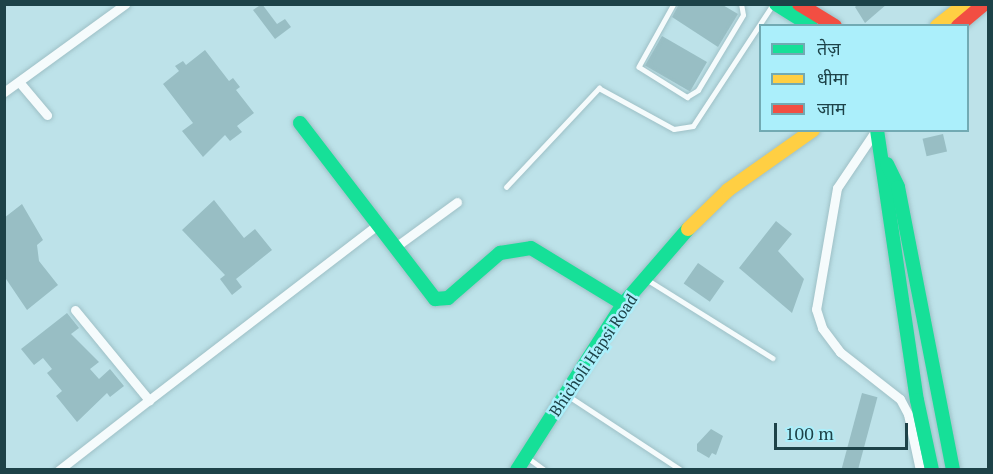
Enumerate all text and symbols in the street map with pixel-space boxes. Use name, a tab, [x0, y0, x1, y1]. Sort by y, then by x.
legend	[759, 24, 969, 132]
text: तेज़	[817, 36, 841, 60]
text: धीमा	[817, 66, 848, 90]
text: जाम	[817, 96, 846, 120]
street label: Bhicholi Hapsi Road	[545, 290, 641, 420]
scale bar	[777, 411, 910, 449]
text: 100 m	[785, 421, 834, 445]

